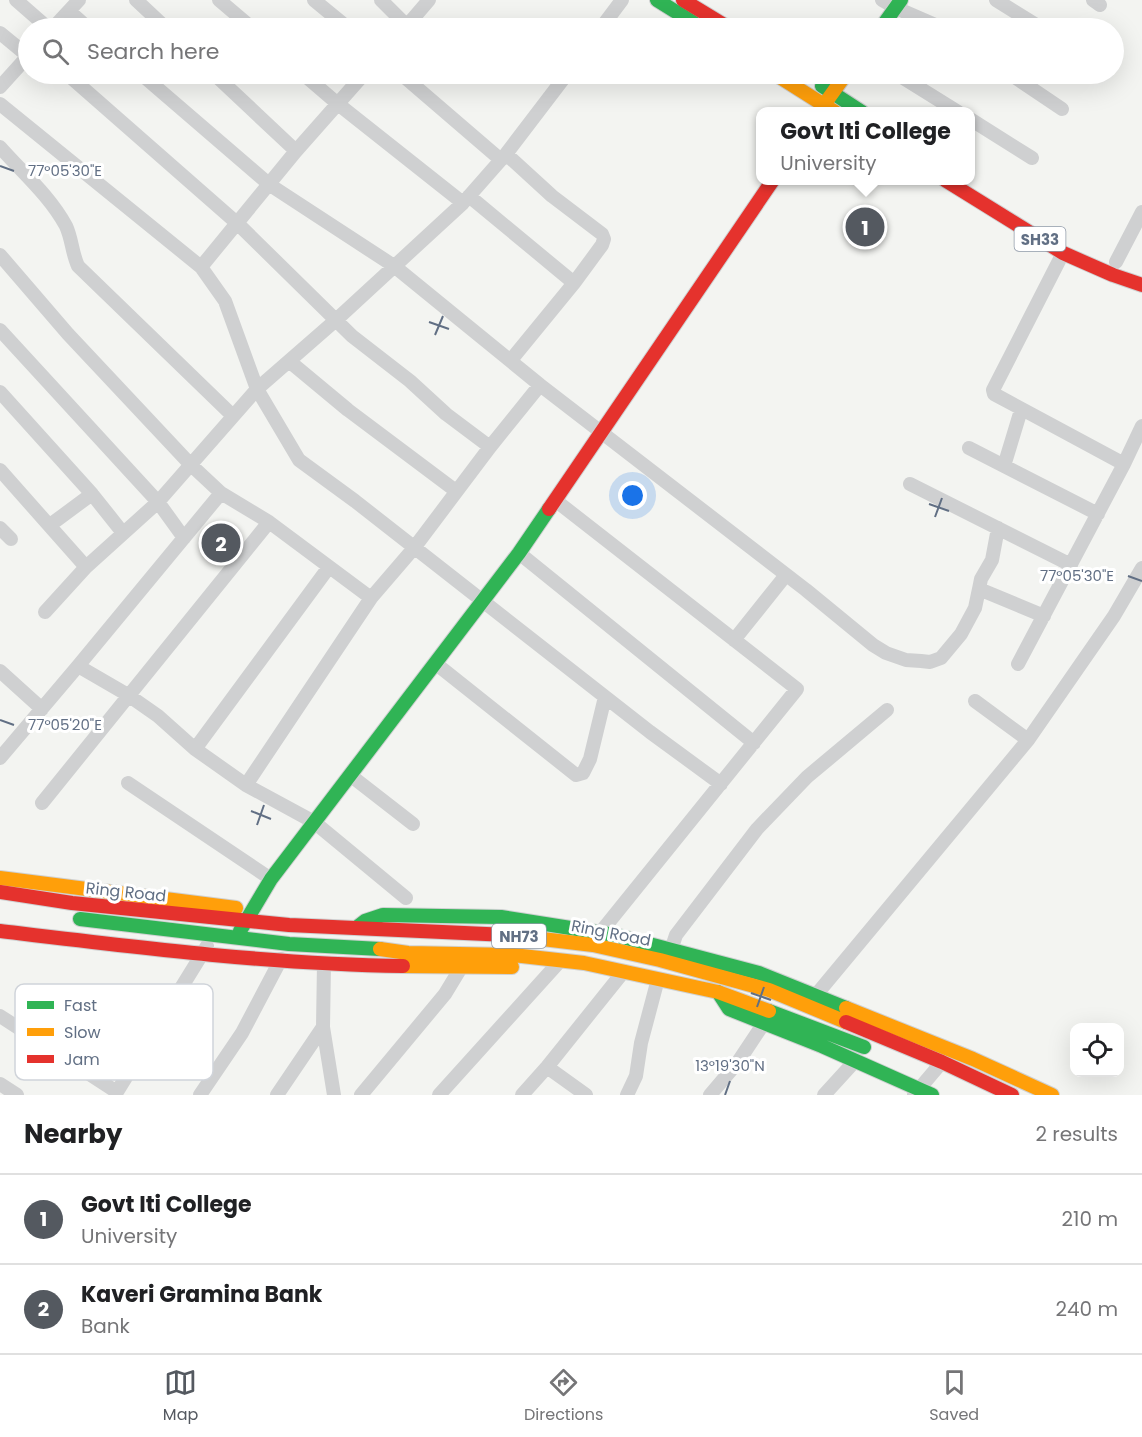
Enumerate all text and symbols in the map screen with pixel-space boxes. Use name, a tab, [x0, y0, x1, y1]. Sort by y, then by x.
search box	[18, 18, 1124, 84]
icon: search	[39, 35, 72, 68]
text: Search here	[87, 36, 220, 67]
popup	[756, 107, 975, 185]
text: Govt Iti College	[780, 116, 951, 147]
text: University	[780, 149, 876, 177]
text: 77°05'30"E	[28, 160, 102, 181]
pin: 1	[846, 204, 884, 250]
road number: SH33	[1014, 227, 1066, 251]
your location	[618, 481, 647, 510]
pin: 2	[202, 520, 240, 566]
text: 77°05'30"E	[1040, 565, 1114, 586]
text: 77°05'20"E	[28, 714, 102, 735]
street label: Ring Road	[85, 876, 167, 908]
street label: Ring Road	[569, 914, 653, 952]
road number: NH73	[492, 924, 546, 948]
legend	[15, 984, 213, 1080]
text: Fast	[64, 994, 97, 1017]
text: Slow	[64, 1021, 101, 1044]
map controls	[1070, 1023, 1124, 1077]
button: locate	[1070, 1023, 1124, 1077]
text: Jam	[64, 1048, 100, 1071]
text: 13°19'30"N	[695, 1055, 765, 1076]
text: Nearby	[24, 1116, 122, 1152]
text: 2 results	[1035, 1120, 1118, 1148]
text: Govt Iti College	[81, 1189, 252, 1220]
text: 1	[40, 1205, 47, 1233]
text: 210 m	[1062, 1205, 1118, 1233]
text: University	[81, 1222, 177, 1250]
text: Kaveri Gramina Bank	[81, 1279, 322, 1310]
text: 2	[38, 1295, 49, 1323]
text: 240 m	[1055, 1295, 1118, 1323]
text: Bank	[81, 1312, 130, 1340]
tab: Map	[163, 1366, 198, 1427]
tab: Directions	[524, 1366, 603, 1427]
tab: Saved	[929, 1366, 979, 1427]

